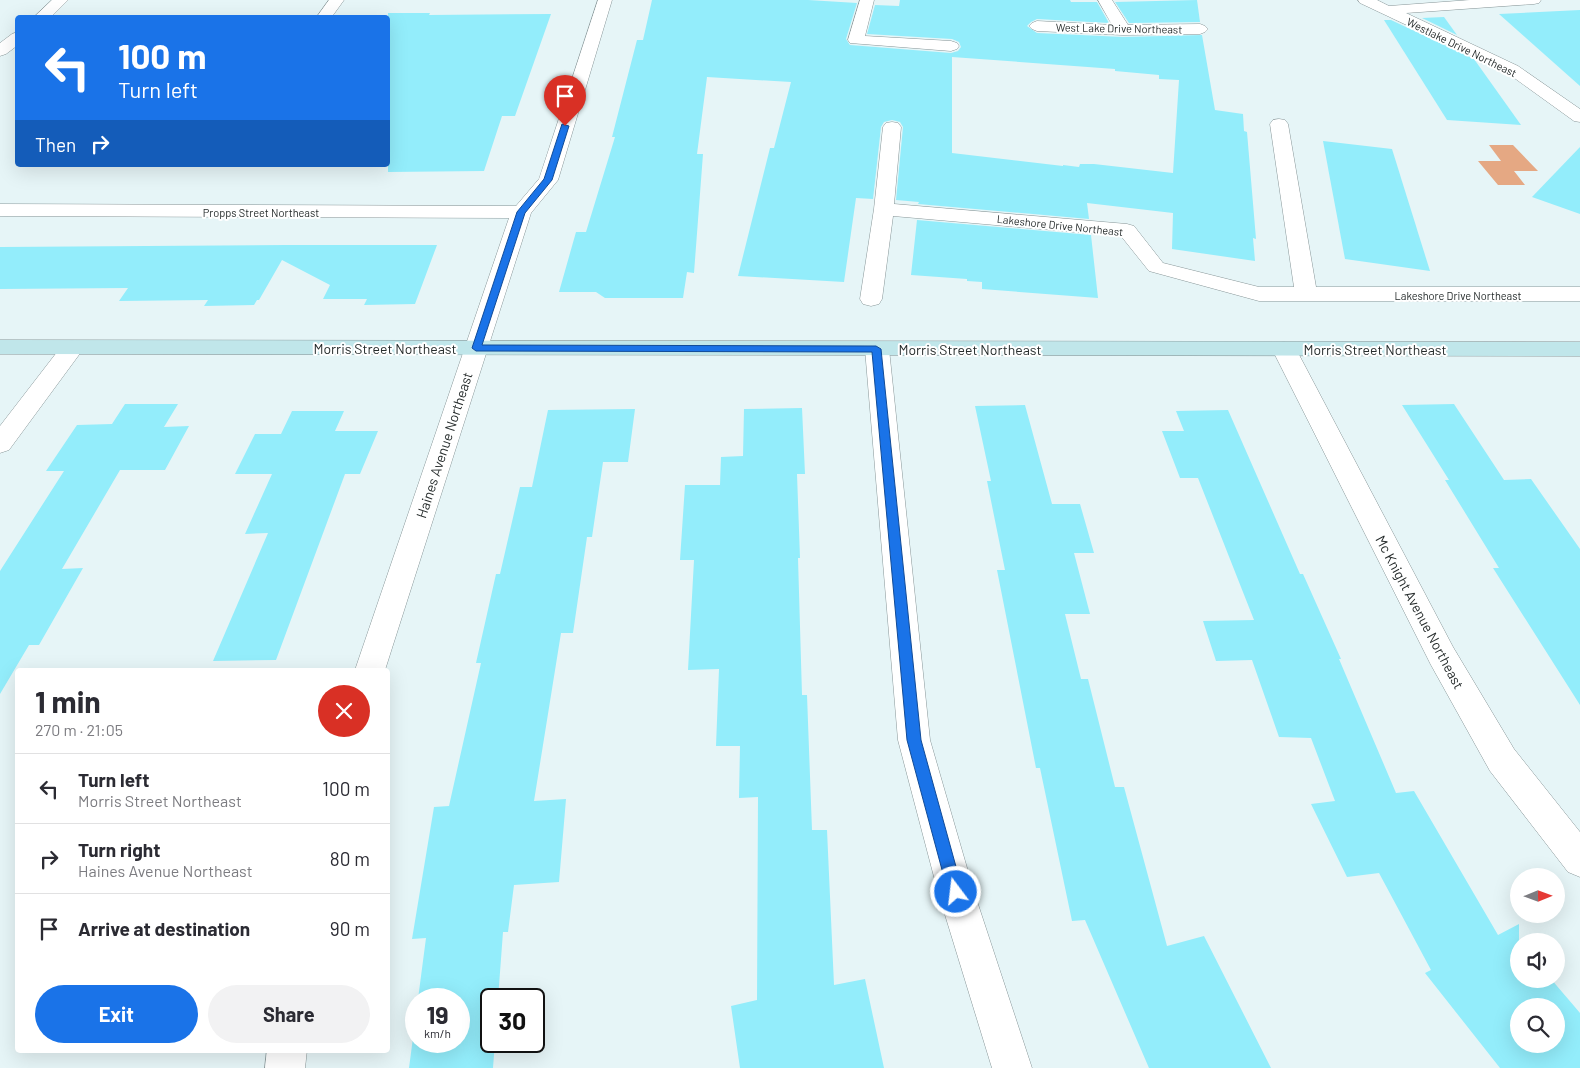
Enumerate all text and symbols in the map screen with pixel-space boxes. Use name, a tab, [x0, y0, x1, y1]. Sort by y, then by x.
street label: Westlake Drive Northeast	[1405, 15, 1519, 79]
street label: West Lake Drive Northeast	[1056, 20, 1182, 36]
text: 100 m	[118, 34, 207, 76]
icon: left	[35, 35, 100, 100]
pin	[544, 75, 586, 126]
text: Turn left	[118, 76, 198, 102]
icon: arrive	[551, 82, 579, 110]
icon: right	[86, 130, 114, 158]
text: Then	[35, 133, 76, 156]
street label: Propps Street Northeast	[203, 206, 319, 219]
street label: Lakeshore Drive Northeast	[996, 212, 1124, 238]
street label: Lakeshore Drive Northeast	[1395, 289, 1521, 302]
street label: Morris Street Northeast	[313, 340, 457, 357]
street label: Morris Street Northeast	[898, 341, 1042, 358]
street label: Morris Street Northeast	[1303, 341, 1447, 358]
street label: Haines Avenue Northeast	[412, 370, 476, 520]
street label: Mc Knight Avenue Northeast	[1372, 532, 1468, 692]
text: 1 min	[35, 683, 101, 719]
button: close	[318, 685, 370, 737]
text: 270 m · 21:05	[35, 720, 123, 739]
text: Turn left	[78, 768, 149, 791]
icon: left	[35, 775, 63, 803]
text: 100 m	[322, 777, 370, 800]
text: Morris Street Northeast	[78, 791, 242, 810]
text: Turn right	[78, 838, 160, 861]
icon: right	[35, 845, 63, 873]
text: 80 m	[330, 847, 370, 870]
text: Haines Avenue Northeast	[78, 861, 253, 880]
position arrow	[929, 865, 981, 917]
north arrow	[1510, 868, 1565, 922]
map controls	[1510, 868, 1565, 1053]
icon: arrive	[35, 915, 63, 943]
text: Arrive at destination	[78, 917, 250, 940]
text: 90 m	[330, 917, 370, 940]
button: sound	[1510, 933, 1565, 988]
button: Exit	[35, 985, 198, 1043]
button: Share	[208, 985, 370, 1043]
speed limit sign: 30	[480, 988, 545, 1053]
button: search	[1510, 998, 1565, 1053]
text: 19	[426, 999, 449, 1029]
text: km/h	[424, 1026, 451, 1040]

